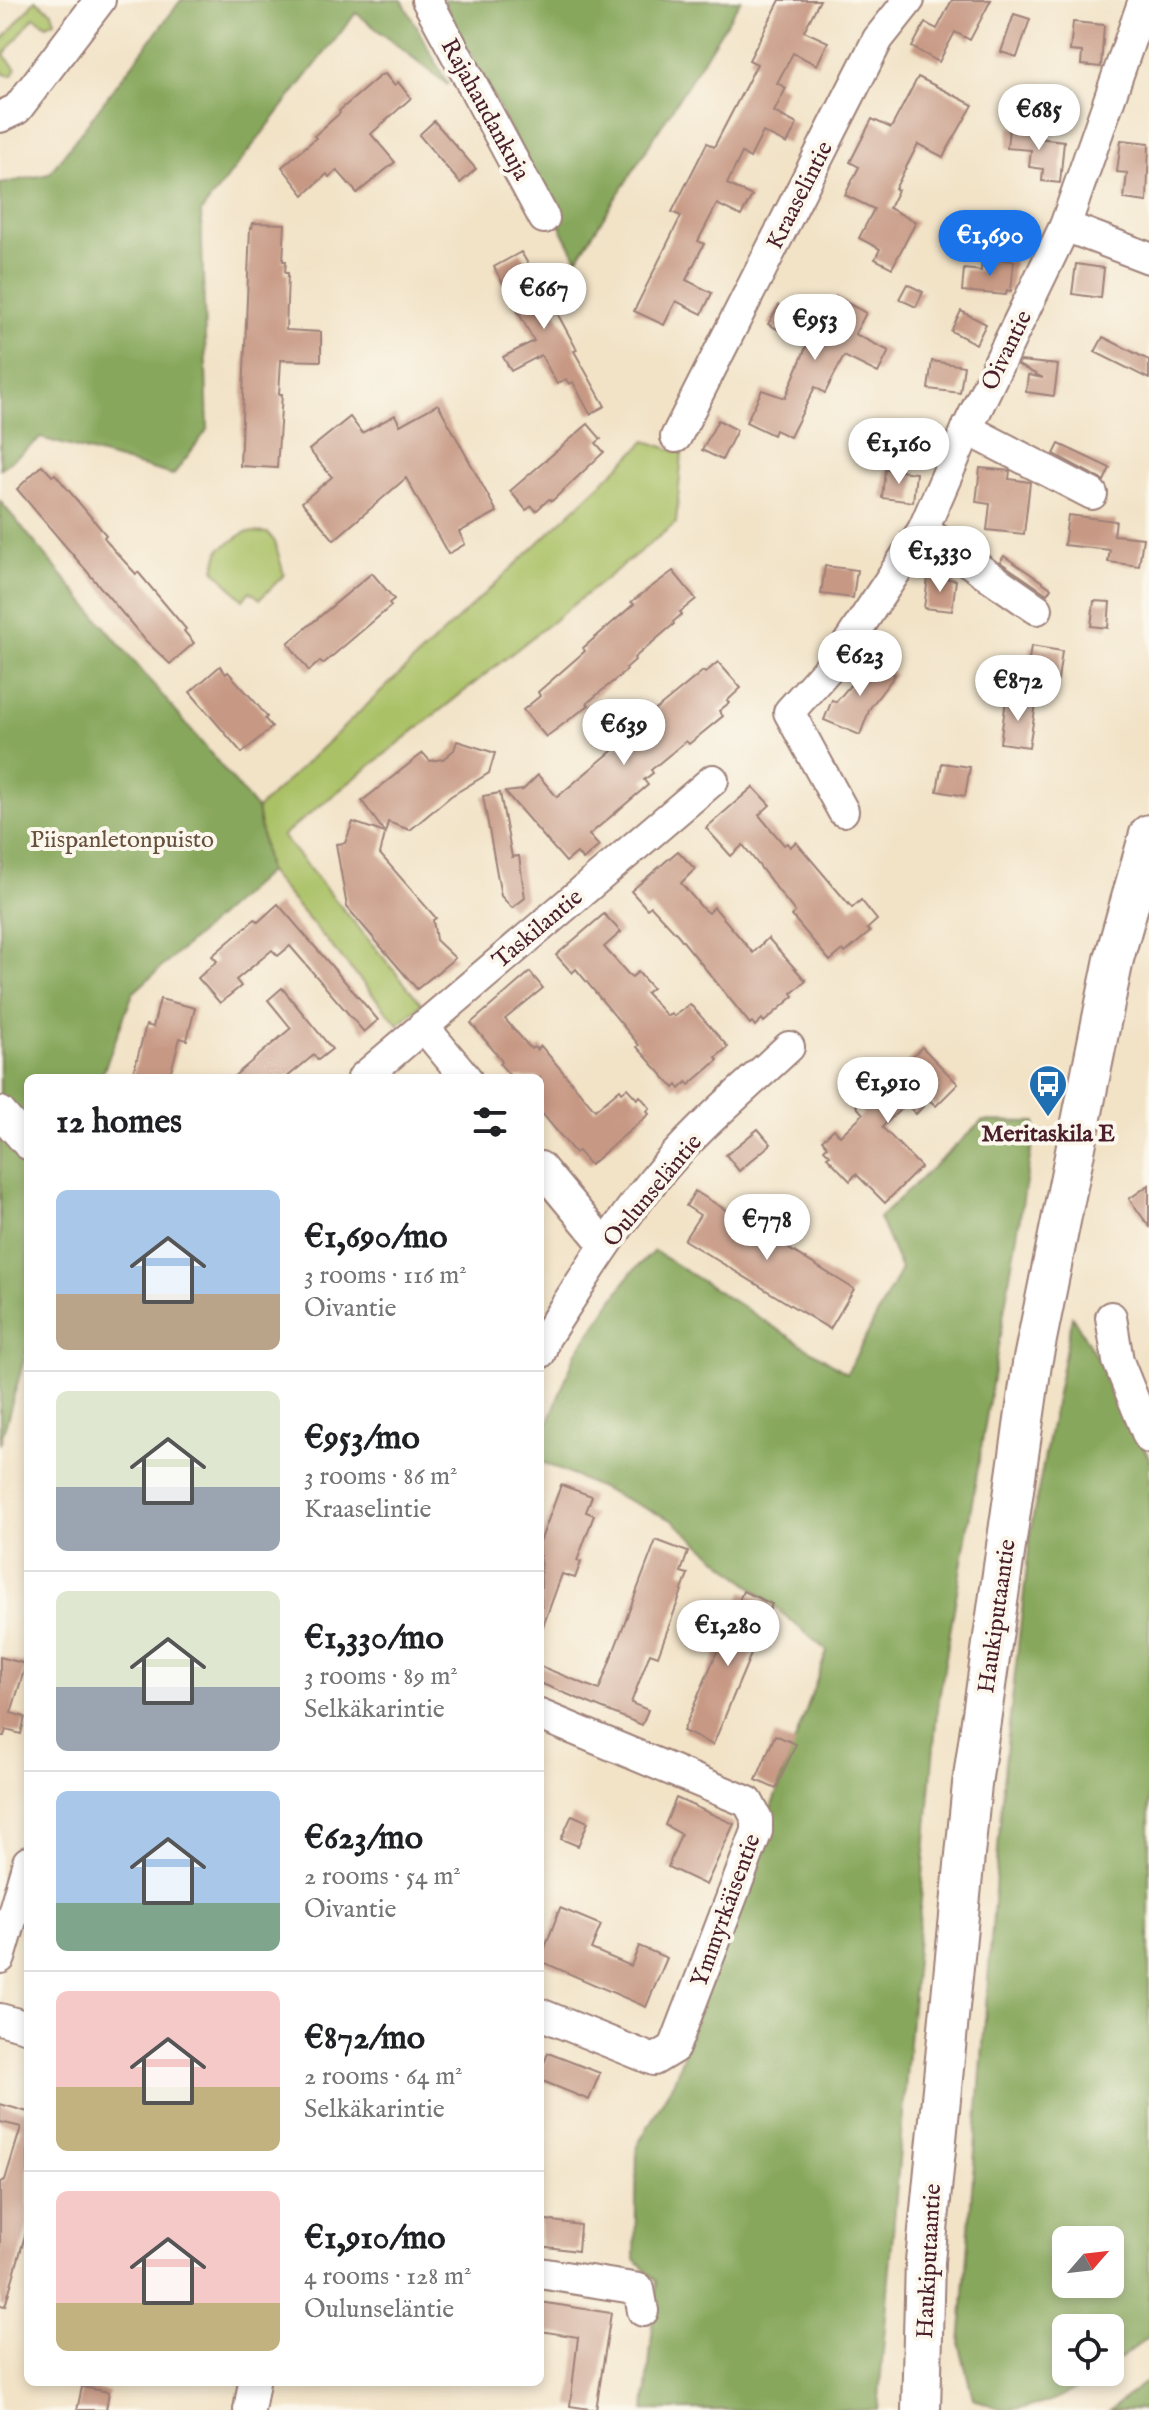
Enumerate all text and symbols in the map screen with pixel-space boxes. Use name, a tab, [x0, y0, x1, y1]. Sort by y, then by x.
street label: Rajahaudankuja	[433, 33, 537, 187]
pin: €685	[992, 84, 1086, 152]
text: €685	[1016, 93, 1062, 126]
street label: Kraaselintie	[760, 136, 841, 255]
pin: €1,690	[925, 210, 1055, 278]
text: €1,690	[957, 219, 1023, 252]
pin: €667	[497, 263, 591, 331]
text: €667	[519, 272, 569, 305]
pin: €953	[768, 294, 862, 362]
text: €953	[792, 303, 838, 336]
street label: Oivantie	[975, 305, 1040, 396]
pin: €1,160	[834, 418, 964, 486]
text: €1,160	[866, 427, 932, 460]
pin: €1,330	[875, 526, 1005, 594]
text: €1,330	[908, 535, 972, 568]
pin: €623	[813, 630, 907, 698]
text: €623	[836, 639, 884, 672]
pin: €872	[971, 655, 1065, 723]
text: €872	[993, 664, 1043, 697]
pin: €639	[577, 699, 671, 767]
text: €639	[600, 708, 648, 741]
park label: Piispanletonpuisto	[30, 825, 214, 856]
street label: Taskilantie	[486, 882, 590, 976]
pin: €1,910	[823, 1057, 953, 1125]
bus stop icon: Meritaskila E	[1027, 1063, 1069, 1118]
text: €1,910	[855, 1066, 921, 1099]
icon: filters	[468, 1100, 512, 1144]
text: 12 homes	[56, 1101, 182, 1144]
place label: Meritaskila E	[981, 1119, 1115, 1150]
street label: Oulunseläntie	[597, 1128, 710, 1254]
pin: €778	[720, 1194, 814, 1262]
text: €778	[742, 1203, 792, 1236]
text: €1,690/mo	[304, 1216, 448, 1259]
icon: home	[120, 1222, 216, 1318]
text: 3 rooms · 116 m²	[304, 1259, 467, 1292]
text: Oivantie	[304, 1292, 397, 1325]
text: €953/mo	[304, 1417, 420, 1460]
icon: home	[120, 1423, 216, 1519]
text: 3 rooms · 86 m²	[304, 1460, 457, 1493]
text: Kraaselintie	[304, 1493, 431, 1526]
street label: Haukiputaantie	[971, 1537, 1024, 1695]
pin: €1,280	[663, 1600, 793, 1668]
text: €1,280	[694, 1609, 762, 1642]
text: €1,330/mo	[304, 1617, 444, 1660]
icon: home	[120, 1623, 216, 1719]
text: 3 rooms · 89 m²	[304, 1660, 458, 1693]
text: Selkäkarintie	[304, 1693, 445, 1726]
text: €623/mo	[304, 1817, 423, 1860]
icon: home	[120, 1823, 216, 1919]
street label: Ymmyrkäisentie	[684, 1830, 768, 1991]
text: 2 rooms · 54 m²	[304, 1860, 461, 1893]
text: Oivantie	[304, 1893, 397, 1926]
text: €872/mo	[304, 2017, 425, 2060]
icon: home	[120, 2023, 216, 2119]
text: 2 rooms · 64 m²	[304, 2060, 463, 2093]
text: Selkäkarintie	[304, 2093, 445, 2126]
street label: Haukiputaantie	[910, 2183, 949, 2339]
text: €1,910/mo	[304, 2217, 446, 2260]
icon: home	[120, 2223, 216, 2319]
north arrow	[1052, 2226, 1124, 2298]
map controls	[1052, 2226, 1124, 2386]
text: 4 rooms · 128 m²	[304, 2260, 471, 2293]
text: Oulunseläntie	[304, 2293, 454, 2326]
button: locate	[1052, 2314, 1124, 2386]

